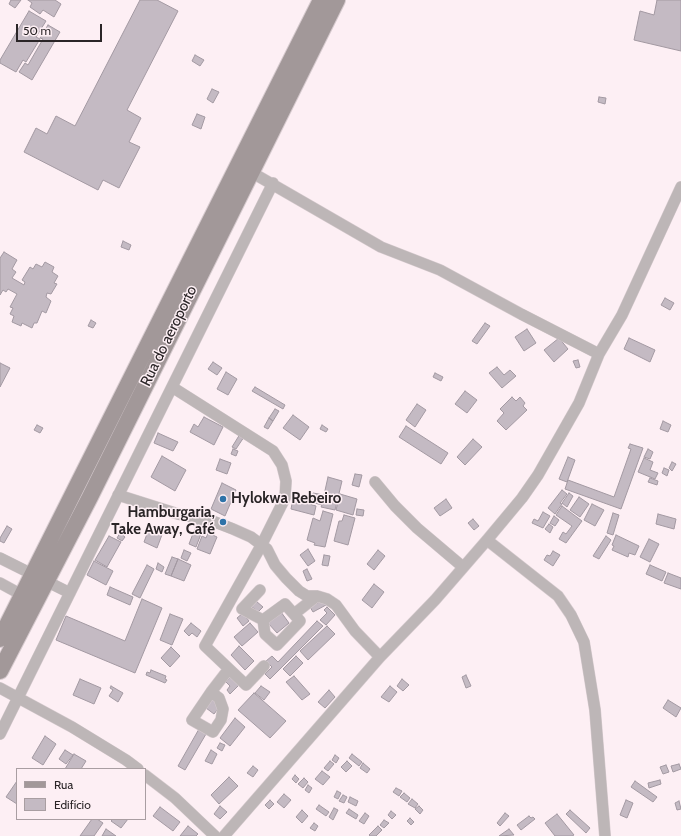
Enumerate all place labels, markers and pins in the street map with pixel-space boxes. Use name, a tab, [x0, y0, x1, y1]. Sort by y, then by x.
place label: Hylokwa Rebeiro	[231, 490, 341, 508]
marker: Hylokwa Rebeiro	[218, 494, 228, 504]
place label: Hamburgaria, Take Away, Café	[111, 504, 215, 539]
marker: Hamburgaria, Take Away, Café	[218, 517, 228, 527]

